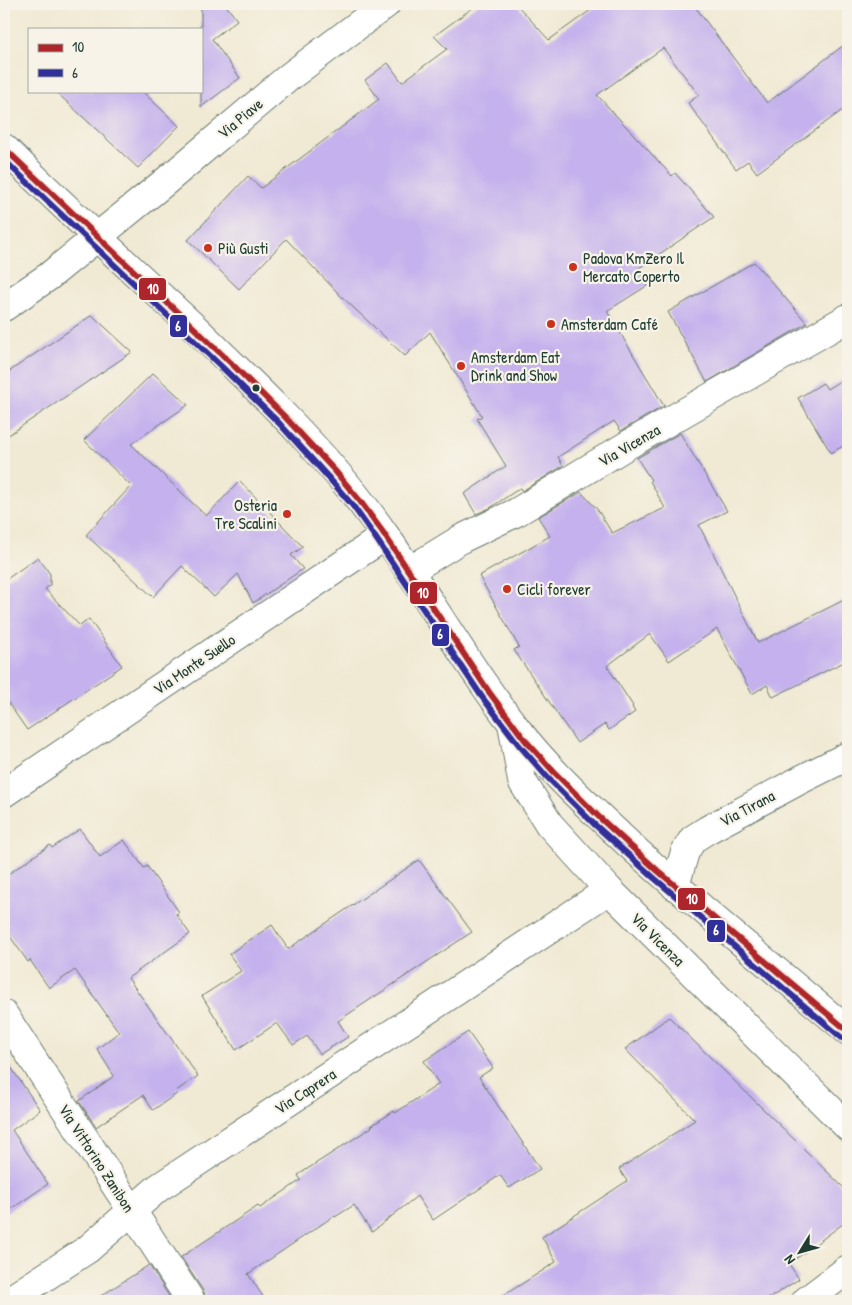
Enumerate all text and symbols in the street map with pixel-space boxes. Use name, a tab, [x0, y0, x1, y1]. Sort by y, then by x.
legend	[28, 28, 202, 92]
text: 10	[72, 36, 84, 57]
text: 6	[72, 62, 78, 83]
street label: Via Piave	[213, 92, 268, 143]
place label: Più Gusti	[218, 237, 269, 259]
marker: Più Gusti	[202, 242, 214, 254]
place label: Padova KmZero Il Mercato Coperto	[583, 247, 685, 287]
marker: Padova KmZero Il Mercato Coperto	[567, 261, 579, 273]
line badge: 10	[138, 277, 167, 301]
text: 10	[147, 279, 159, 298]
place label: Amsterdam Café	[561, 313, 659, 335]
line badge: 6	[169, 314, 188, 338]
text: 6	[175, 316, 181, 335]
marker: Amsterdam Café	[545, 318, 557, 330]
place label: Amsterdam Eat Drink and Show	[471, 346, 560, 386]
marker: Amsterdam Eat Drink and Show	[455, 360, 467, 372]
unlabelled marker	[251, 383, 261, 393]
street label: Via Vicenza	[594, 418, 664, 472]
place label: Osteria Tre Scalini	[215, 494, 277, 534]
marker: Osteria Tre Scalini	[281, 508, 293, 520]
place label: Cicli forever	[517, 578, 591, 600]
line badge: 10	[409, 581, 438, 605]
text: 10	[417, 583, 429, 602]
marker: Cicli forever	[501, 583, 513, 595]
line badge: 6	[431, 623, 450, 647]
text: 6	[437, 624, 443, 643]
street label: Via Monte Suello	[149, 628, 240, 700]
street label: Via Tirana	[716, 784, 778, 832]
line badge: 10	[677, 887, 706, 911]
text: 10	[686, 889, 698, 908]
street label: Via Vicenza	[626, 907, 690, 971]
line badge: 6	[706, 919, 726, 943]
text: 6	[713, 920, 719, 939]
street label: Via Caprera	[270, 1063, 340, 1119]
street label: Via Vittorino Zanibon	[54, 1100, 140, 1216]
north arrow	[774, 1228, 824, 1278]
text: N	[779, 1251, 799, 1269]

